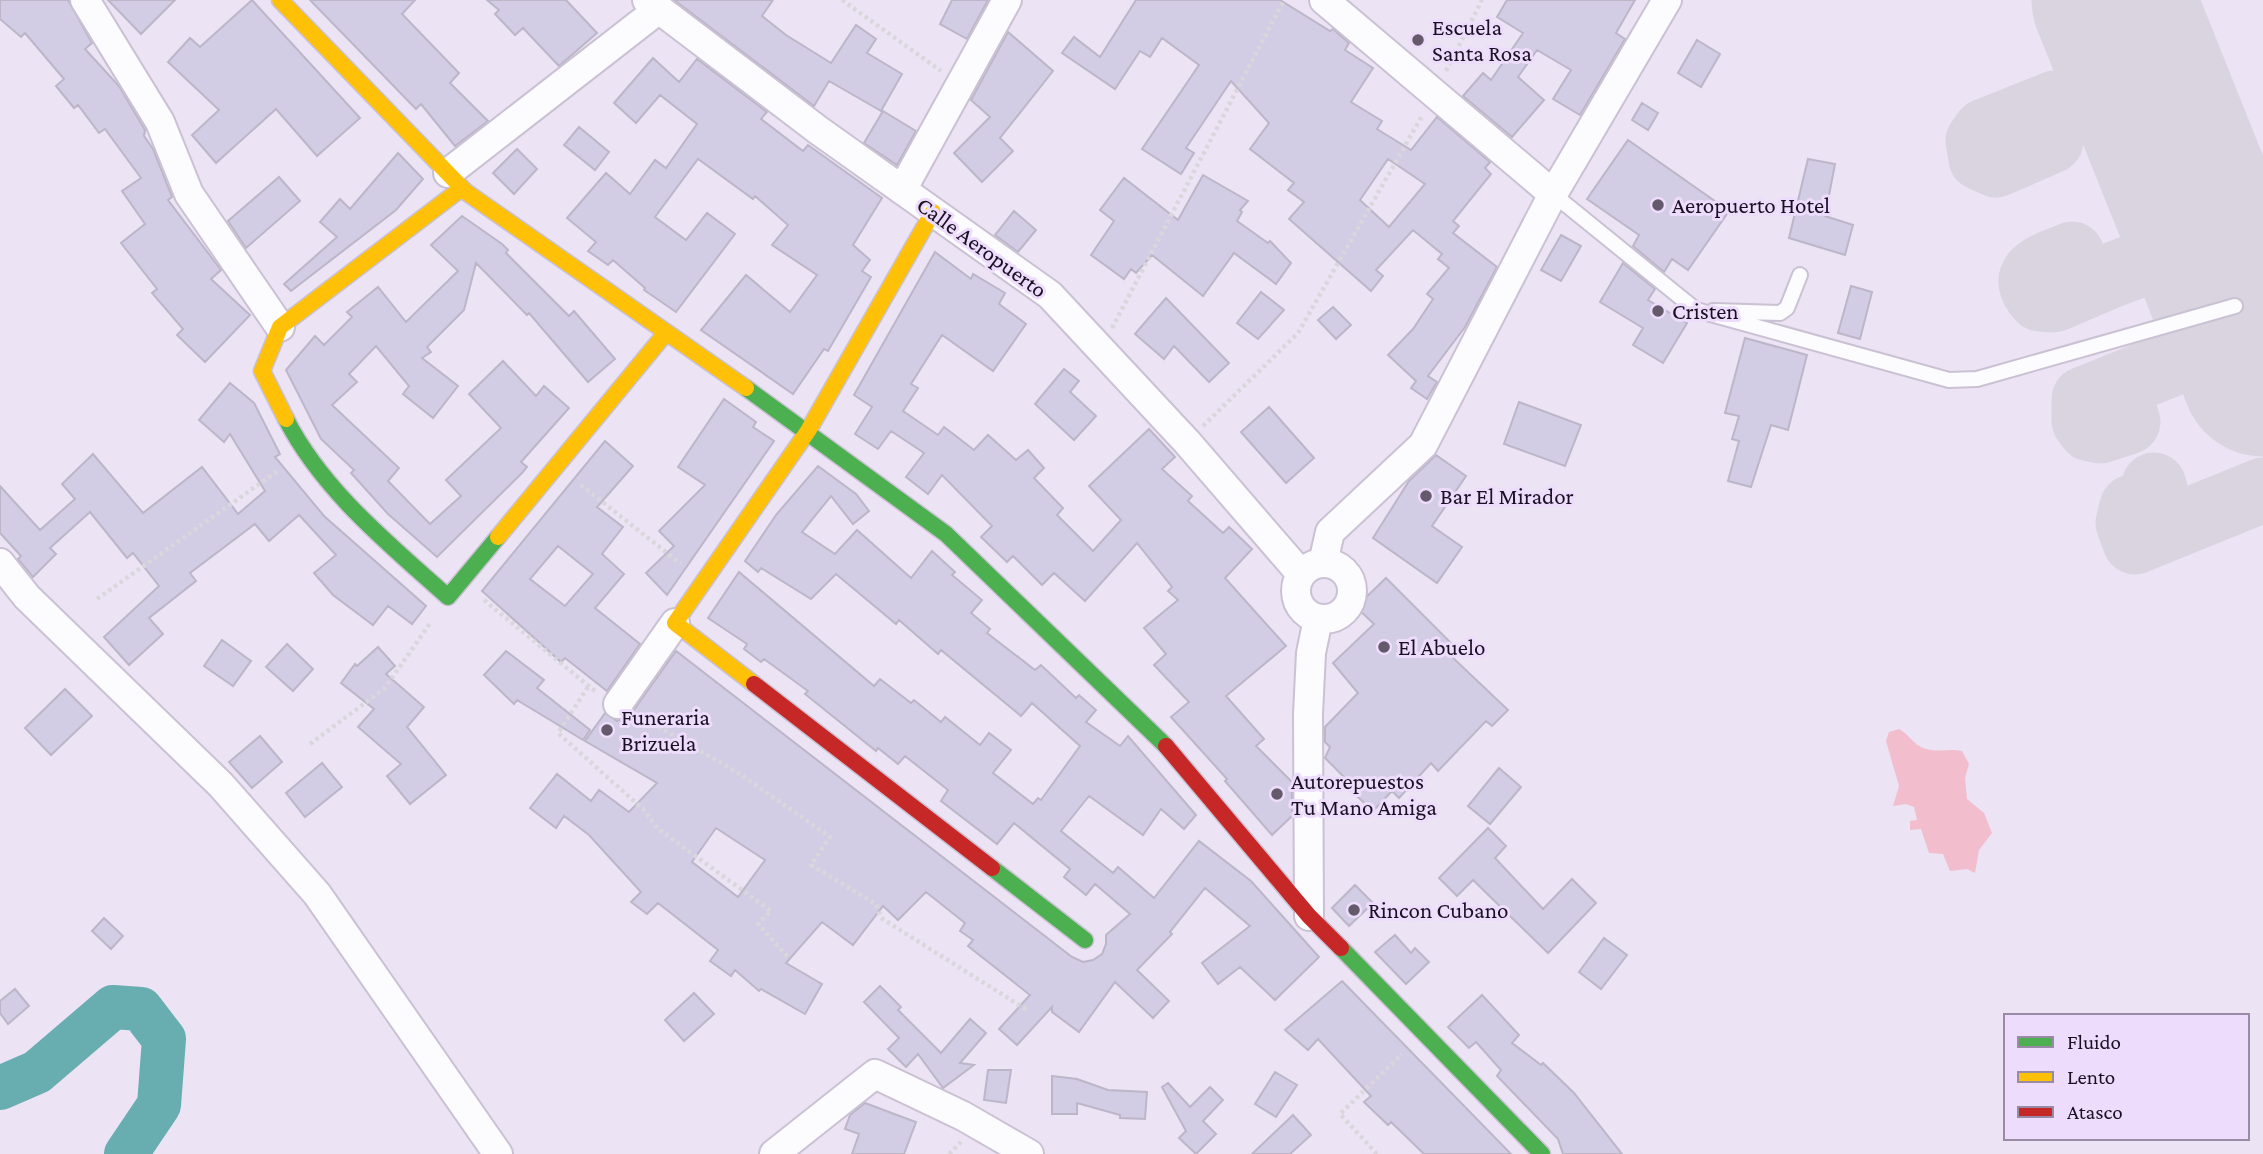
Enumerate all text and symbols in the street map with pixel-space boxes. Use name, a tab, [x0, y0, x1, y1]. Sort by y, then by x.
place label: Escuela Santa Rosa	[1432, 14, 1532, 66]
marker: Escuela Santa Rosa	[1410, 32, 1426, 48]
street label: Calle Aeropuerto	[912, 191, 1052, 303]
place label: Aeropuerto Hotel	[1672, 192, 1830, 218]
marker: Aeropuerto Hotel	[1650, 197, 1666, 213]
place label: Cristen	[1672, 298, 1739, 324]
marker: Cristen	[1650, 303, 1666, 319]
place label: Bar El Mirador	[1440, 483, 1574, 509]
marker: Bar El Mirador	[1418, 488, 1434, 504]
place label: El Abuelo	[1398, 634, 1485, 660]
marker: El Abuelo	[1376, 639, 1392, 655]
place label: Funeraria Brizuela	[621, 704, 710, 756]
marker: Funeraria Brizuela	[599, 722, 615, 738]
place label: Autorepuestos Tu Mano Amiga	[1291, 768, 1437, 820]
marker: Autorepuestos Tu Mano Amiga	[1269, 786, 1285, 802]
place label: Rincon Cubano	[1368, 897, 1509, 923]
marker: Rincon Cubano	[1346, 902, 1362, 918]
legend	[2004, 1014, 2249, 1140]
text: Fluido	[2067, 1030, 2121, 1054]
text: Lento	[2067, 1065, 2115, 1089]
text: Atasco	[2067, 1100, 2123, 1124]

